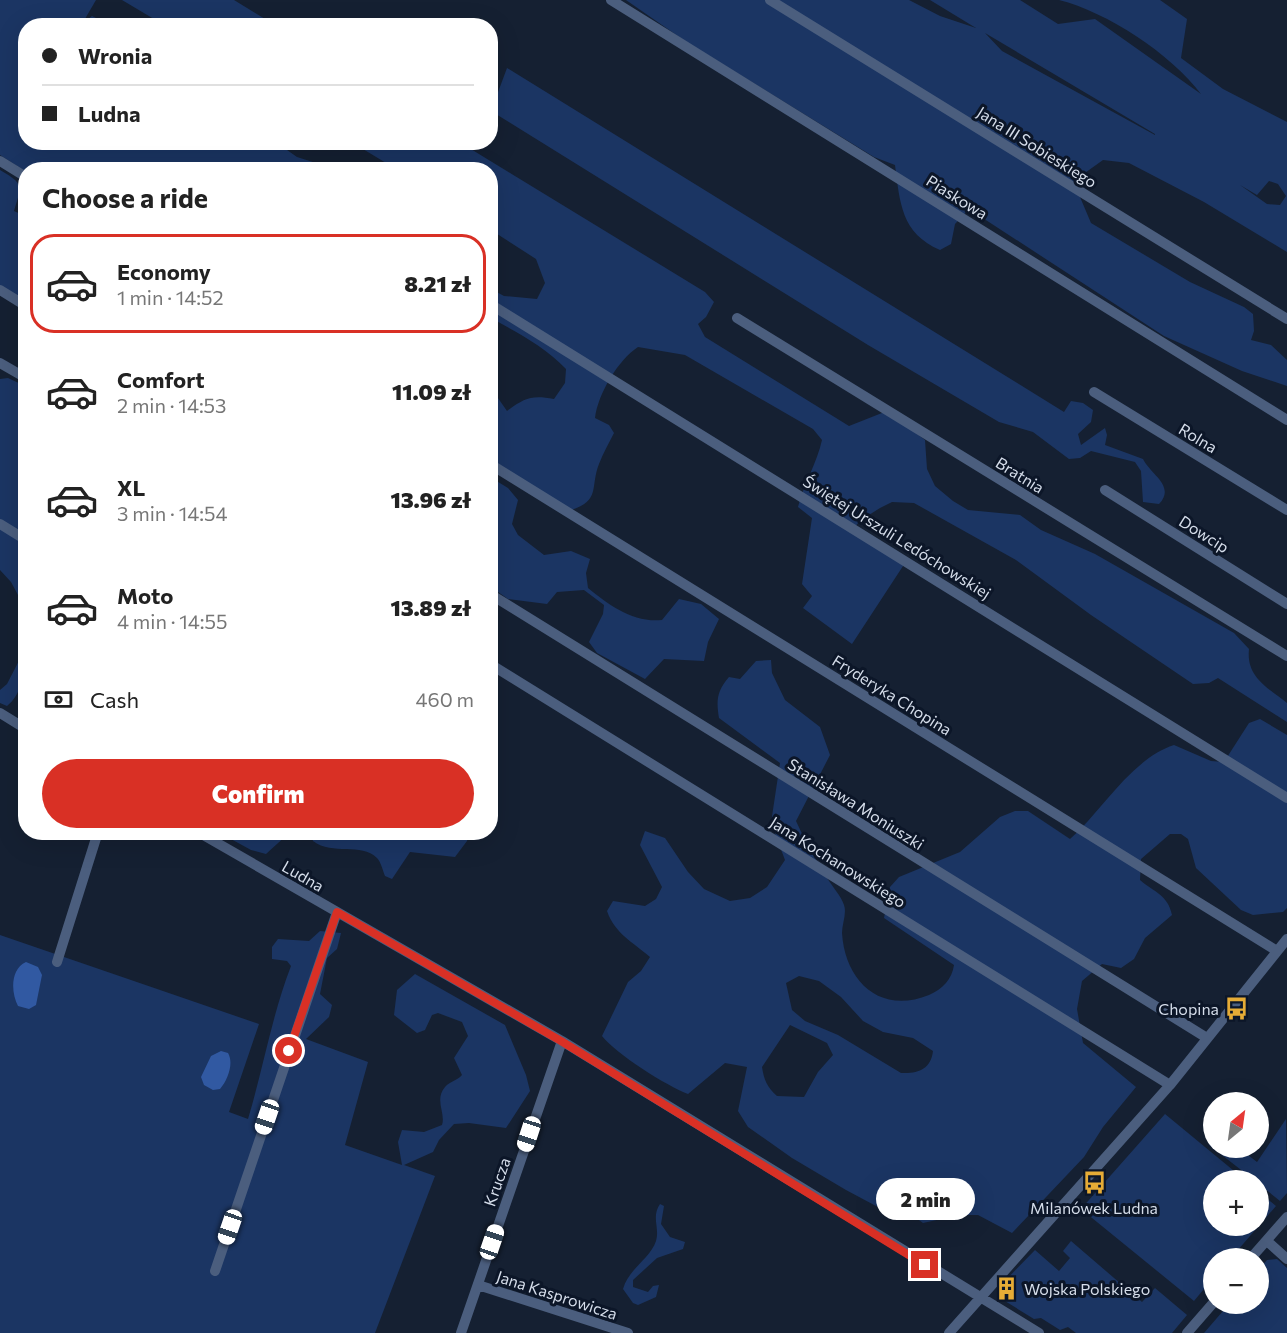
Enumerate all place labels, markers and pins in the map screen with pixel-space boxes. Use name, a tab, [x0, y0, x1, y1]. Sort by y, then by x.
bus stop icon: Chopina	[1224, 996, 1250, 1022]
place label: Chopina	[1158, 999, 1219, 1018]
bus stop icon: Milanówek Ludna	[1081, 1170, 1107, 1196]
place label: Milanówek Ludna	[1030, 1198, 1158, 1217]
building icon: Wojska Polskiego	[993, 1276, 1019, 1302]
place label: Wojska Polskiego	[1024, 1279, 1150, 1298]

